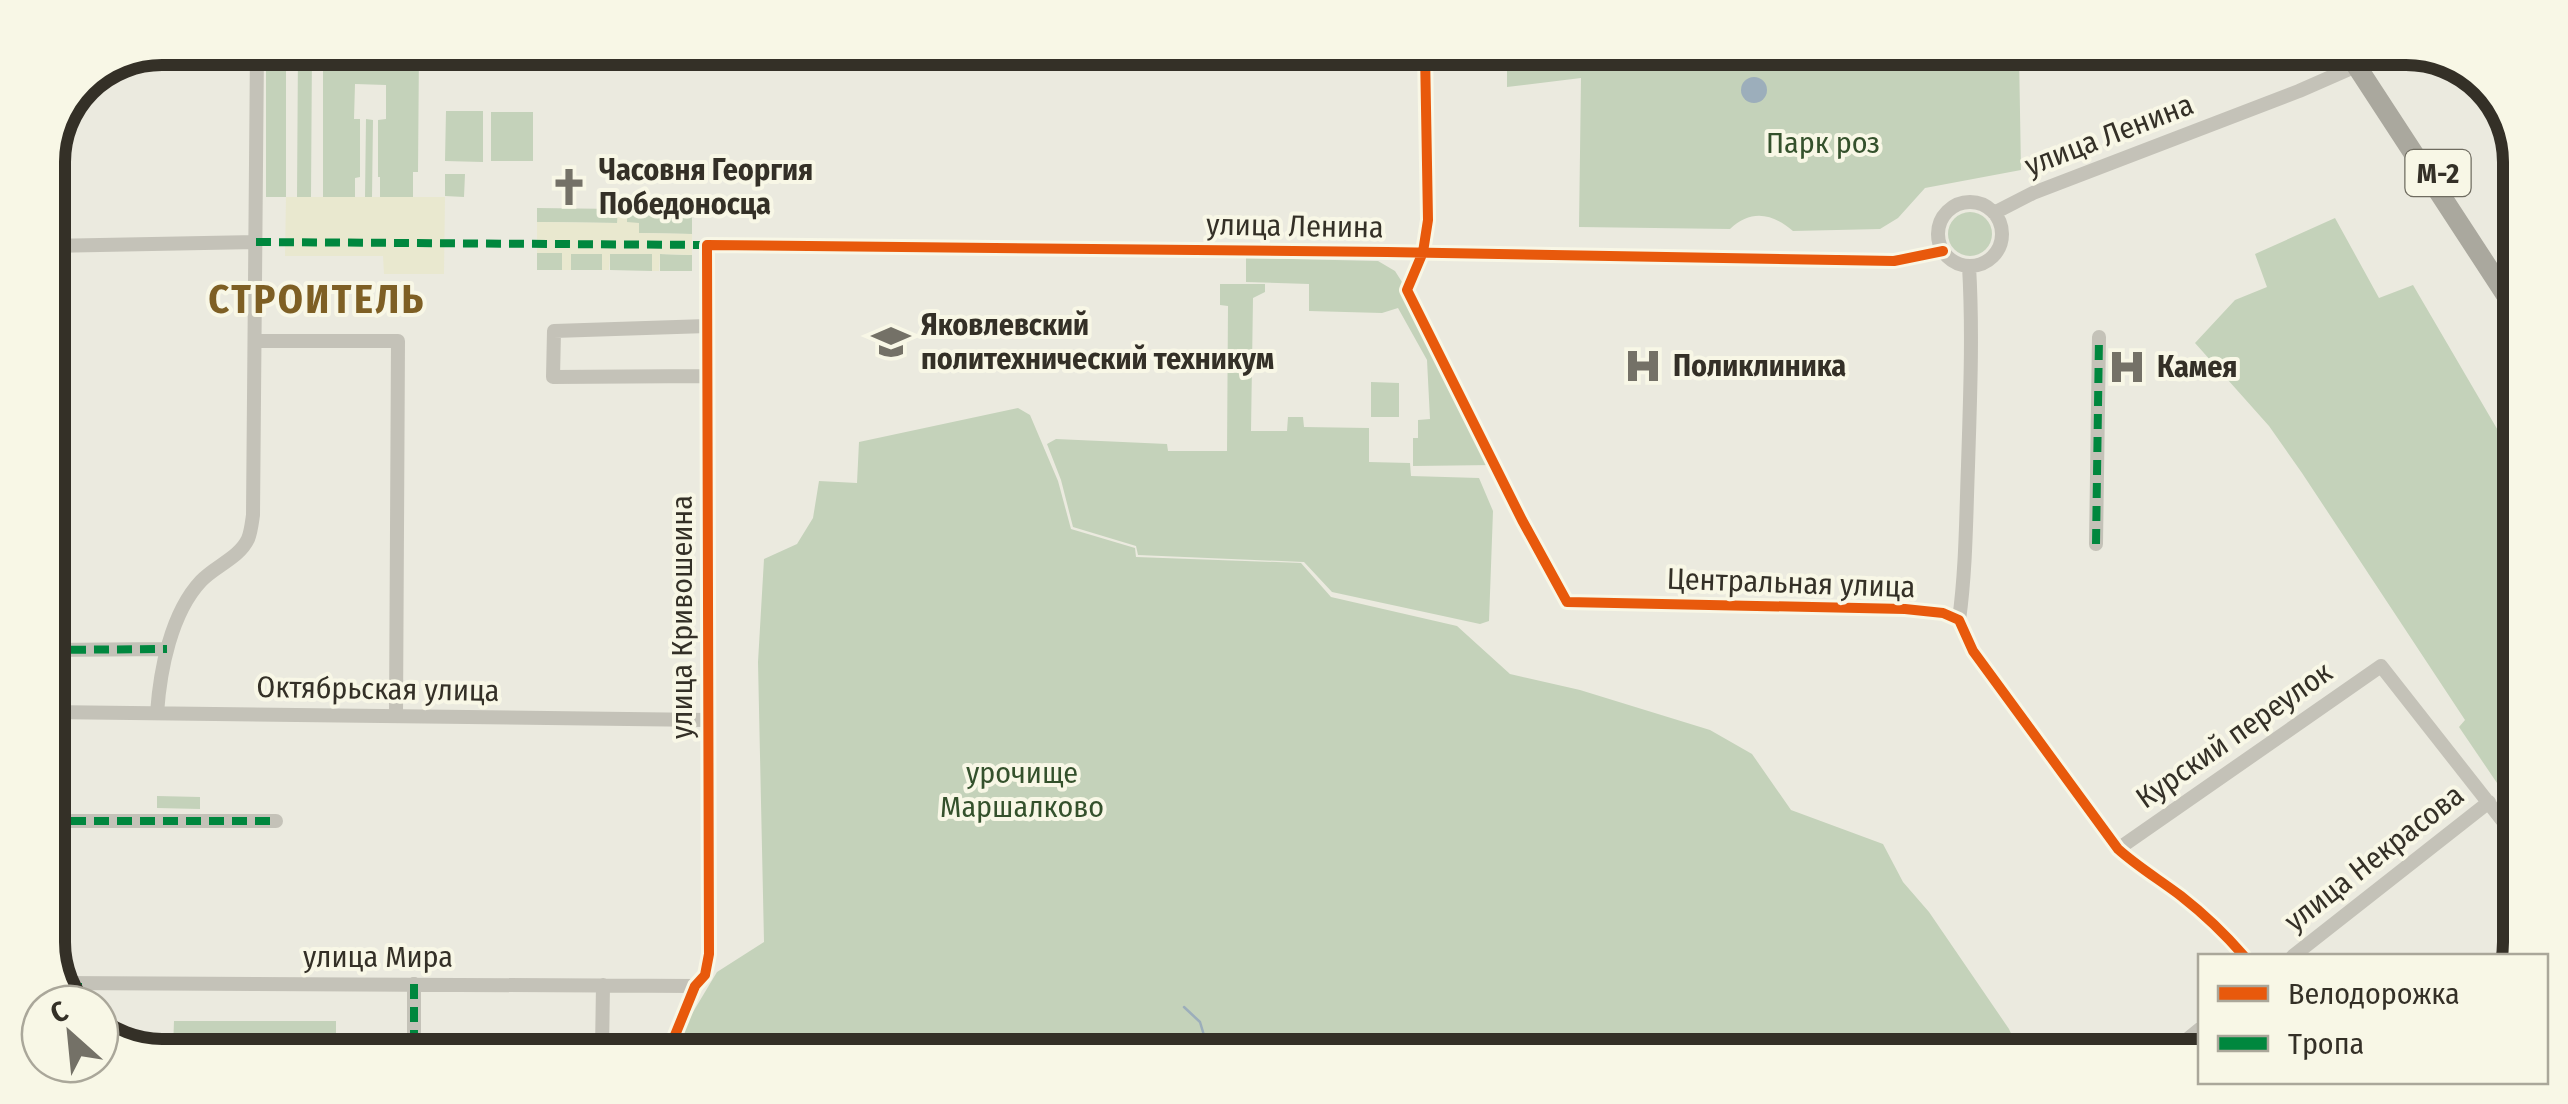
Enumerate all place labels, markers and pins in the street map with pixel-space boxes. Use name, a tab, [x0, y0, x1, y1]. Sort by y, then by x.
place label: Часовня Георгия Победоносца	[599, 152, 813, 222]
church icon: Часовня Георгия Победоносца	[548, 166, 590, 208]
place label: Яковлевский политехнический техникум	[921, 307, 1274, 377]
school or university icon: Яковлевский политехнический техникум	[870, 321, 912, 363]
hospital icon: Поликлиника	[1622, 345, 1664, 387]
hospital icon: Камея	[2106, 346, 2148, 388]
place label: Поликлиника	[1673, 348, 1846, 384]
place label: Камея	[2157, 349, 2237, 385]

